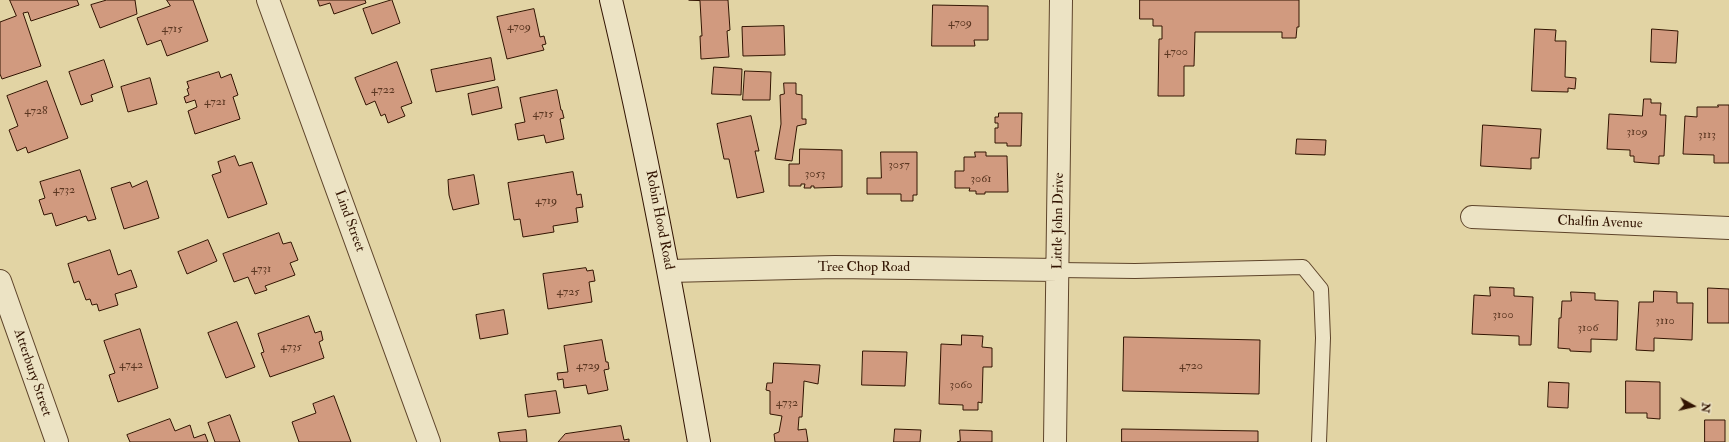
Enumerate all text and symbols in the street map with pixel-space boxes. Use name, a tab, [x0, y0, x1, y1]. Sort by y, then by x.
house number: 4709	[948, 16, 972, 30]
house number: 4709	[507, 20, 531, 34]
house number: 4715	[161, 22, 183, 36]
house number: 4700	[1164, 45, 1188, 59]
house number: 4722	[371, 83, 395, 97]
house number: 4721	[204, 95, 226, 109]
house number: 4728	[24, 104, 48, 118]
house number: 4715	[532, 107, 554, 121]
house number: 3109	[1626, 125, 1648, 139]
house number: 3113	[1698, 128, 1716, 142]
house number: 3057	[888, 158, 910, 172]
house number: 3053	[805, 167, 825, 181]
street label: Robin Hood Road	[641, 169, 677, 271]
house number: 3061	[970, 172, 992, 186]
street label: Little John Drive	[1050, 172, 1068, 270]
house number: 4732	[53, 183, 75, 197]
street label: Lind Street	[330, 188, 368, 254]
house number: 4719	[535, 194, 557, 208]
street label: Chalfin Avenue	[1557, 213, 1643, 233]
street label: Tree Chop Road	[818, 260, 910, 276]
house number: 4731	[251, 262, 271, 276]
house number: 4725	[556, 285, 580, 299]
house number: 3100	[1492, 308, 1514, 322]
house number: 3110	[1655, 314, 1675, 328]
house number: 3106	[1577, 321, 1599, 335]
street label: Atterbury Street	[9, 327, 55, 419]
house number: 4735	[280, 340, 302, 354]
house number: 4742	[119, 358, 143, 372]
house number: 4729	[576, 359, 600, 373]
house number: 4720	[1179, 359, 1203, 373]
house number: 3060	[950, 378, 972, 392]
north arrow	[1673, 386, 1713, 426]
house number: 4732	[776, 396, 798, 410]
text: N	[1698, 402, 1713, 414]

